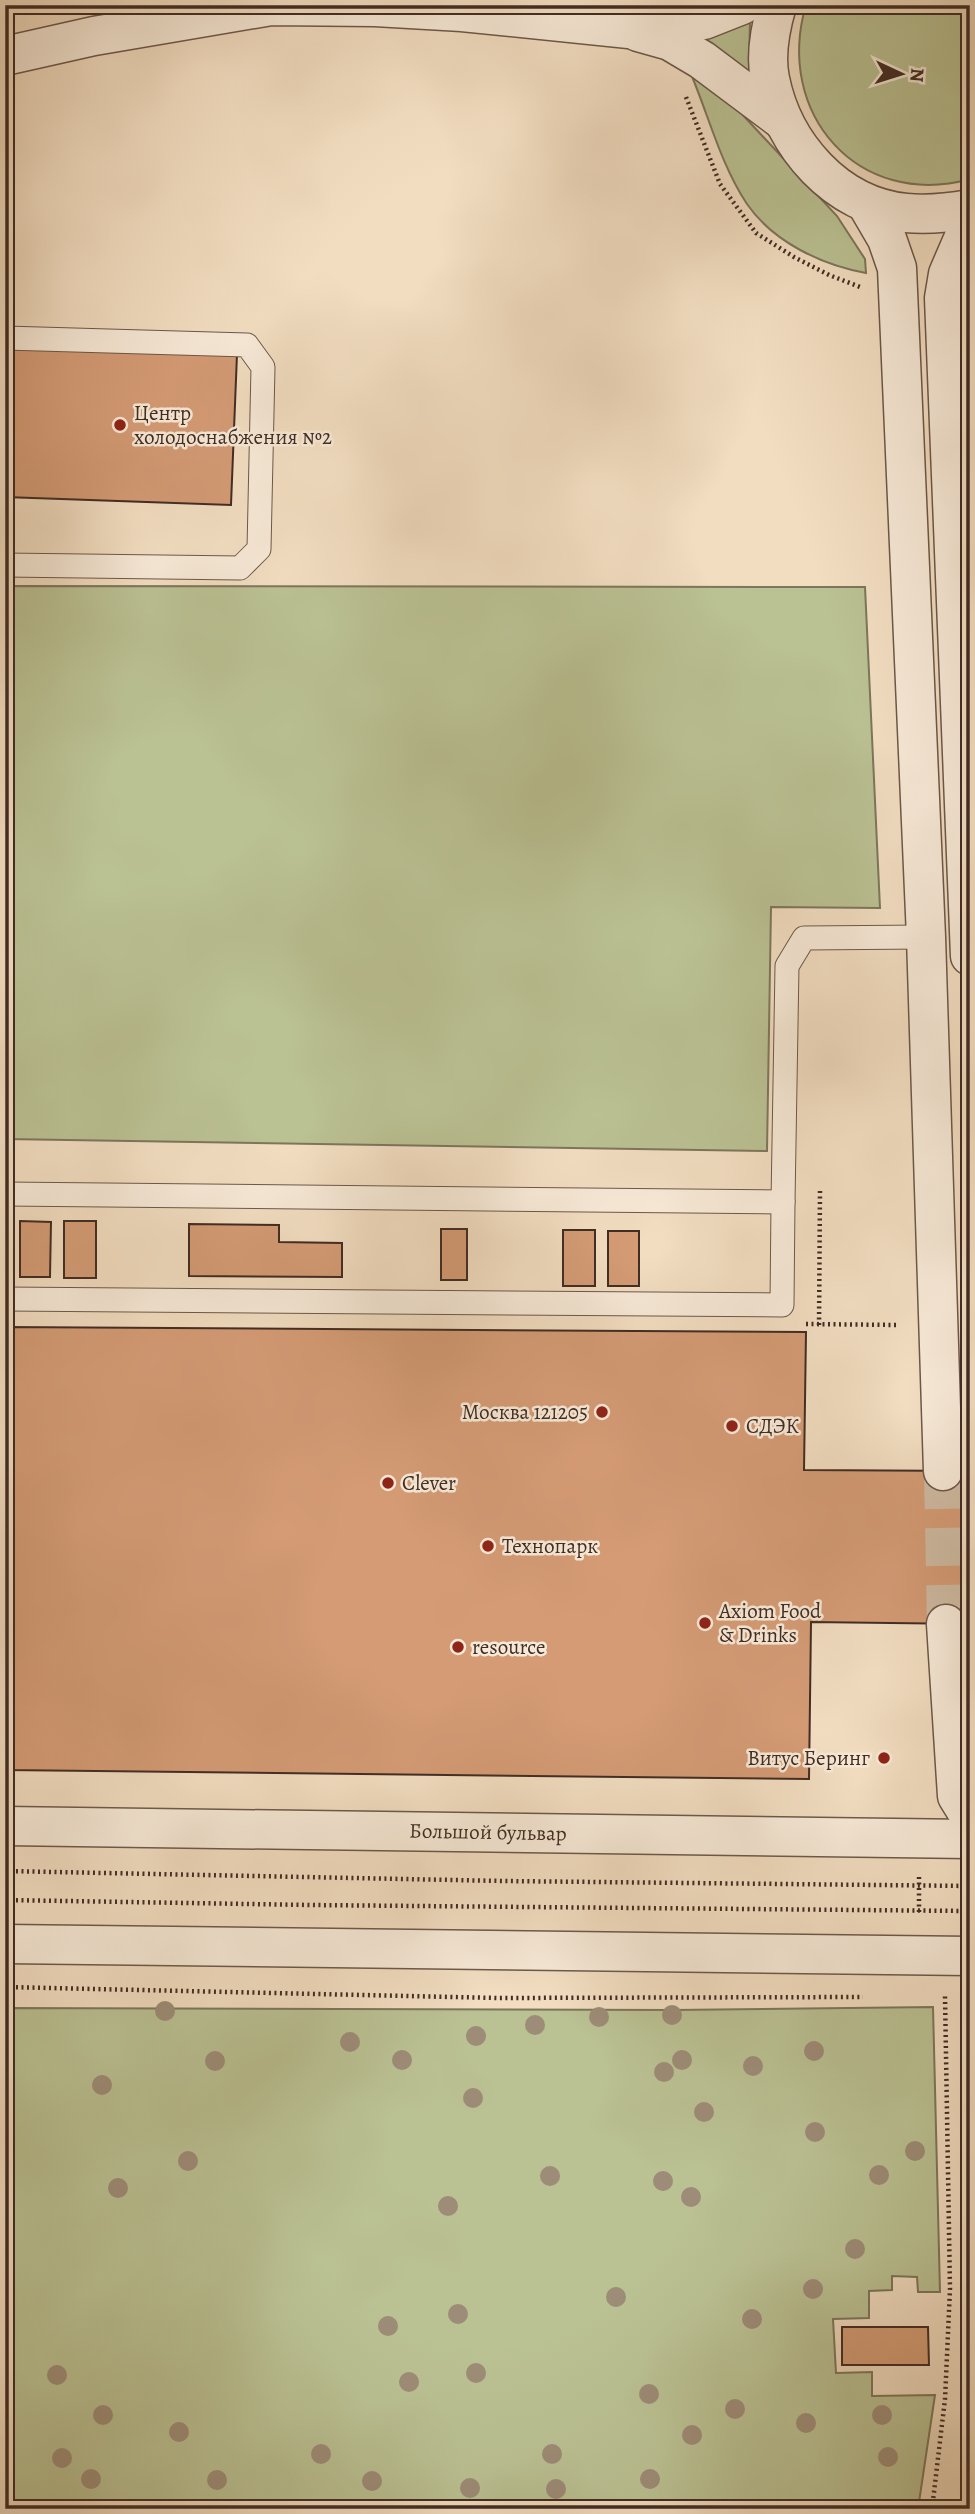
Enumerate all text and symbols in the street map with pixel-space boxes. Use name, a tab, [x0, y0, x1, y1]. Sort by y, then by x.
north arrow	[866, 38, 936, 108]
text: N	[903, 67, 930, 83]
place label: Центр холодоснабжения №2	[134, 399, 332, 451]
marker: Центр холодоснабжения №2	[112, 417, 128, 433]
place label: Москва 121205	[462, 1398, 588, 1426]
marker: Москва 121205	[594, 1404, 610, 1420]
place label: СДЭК	[746, 1412, 800, 1440]
marker: СДЭК	[724, 1418, 740, 1434]
place label: Clever	[402, 1469, 456, 1497]
marker: Clever	[380, 1475, 396, 1491]
place label: Технопарк	[502, 1532, 598, 1560]
marker: Технопарк	[480, 1538, 496, 1554]
place label: Axiom Food & Drinks	[718, 1597, 822, 1649]
marker: Axiom Food & Drinks	[697, 1615, 713, 1631]
place label: resource	[472, 1633, 545, 1661]
marker: resource	[450, 1639, 466, 1655]
place label: Витус Беринг	[747, 1744, 870, 1772]
marker: Витус Беринг	[876, 1750, 892, 1766]
street label: Большой бульвар	[409, 1817, 567, 1847]

